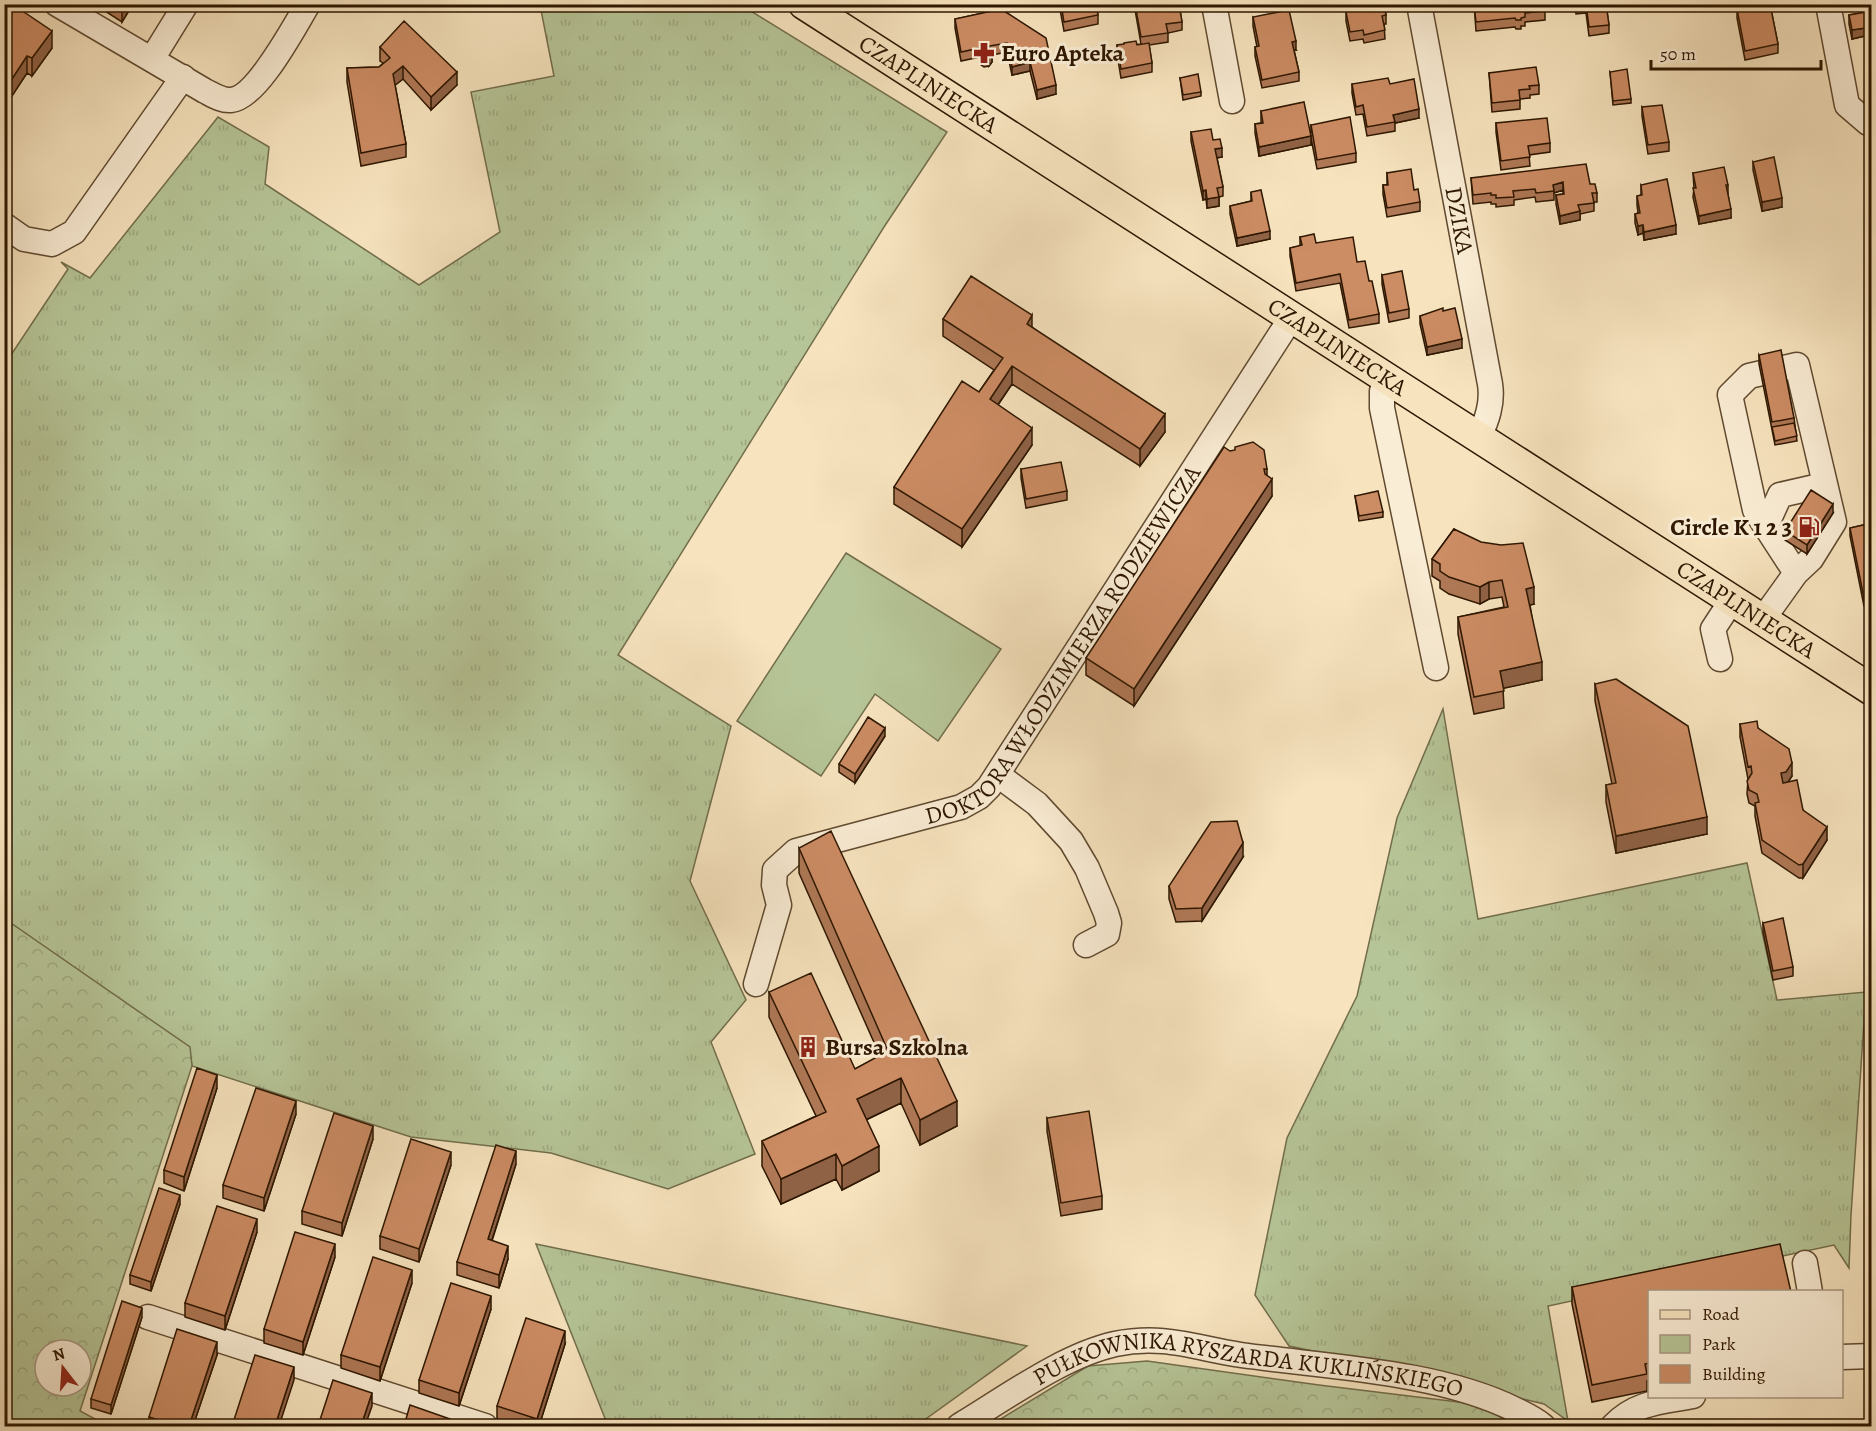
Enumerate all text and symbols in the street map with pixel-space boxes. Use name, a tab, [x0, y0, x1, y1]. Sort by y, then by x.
street label: CZAPLINIECKA	[853, 27, 1005, 141]
scale bar	[1651, 33, 1820, 71]
place label: Euro Apteka	[1001, 37, 1125, 69]
pharmacy icon: Euro Apteka	[972, 41, 996, 65]
text: 50 m	[1660, 42, 1696, 66]
street label: DZIKA	[1437, 184, 1482, 258]
street label: CZAPLINIECKA	[1262, 290, 1414, 404]
street label: DOKTORA WŁODZIMIERZA RODZIEWICZA	[921, 458, 1209, 832]
place label: Circle K 1 2 3	[1670, 511, 1792, 543]
fuel station icon: Circle K 1 2 3	[1797, 515, 1821, 539]
street label: CZAPLINIECKA	[1671, 553, 1823, 666]
place label: Bursa Szkolna	[825, 1031, 969, 1063]
building icon: Bursa Szkolna	[796, 1035, 820, 1059]
legend	[1648, 1290, 1843, 1398]
text: Road	[1702, 1302, 1740, 1326]
text: PUŁKOWNIKA RYSZARDA KUKLIŃSKIEGO	[1027, 1324, 1467, 1405]
text: Park	[1702, 1332, 1736, 1356]
north arrow	[33, 1338, 93, 1398]
text: N	[50, 1342, 68, 1367]
text: Building	[1702, 1362, 1766, 1386]
street label: PUŁKOWNIKA RYSZARDA KUKLIŃSKIEGO	[1030, 1372, 1470, 1408]

